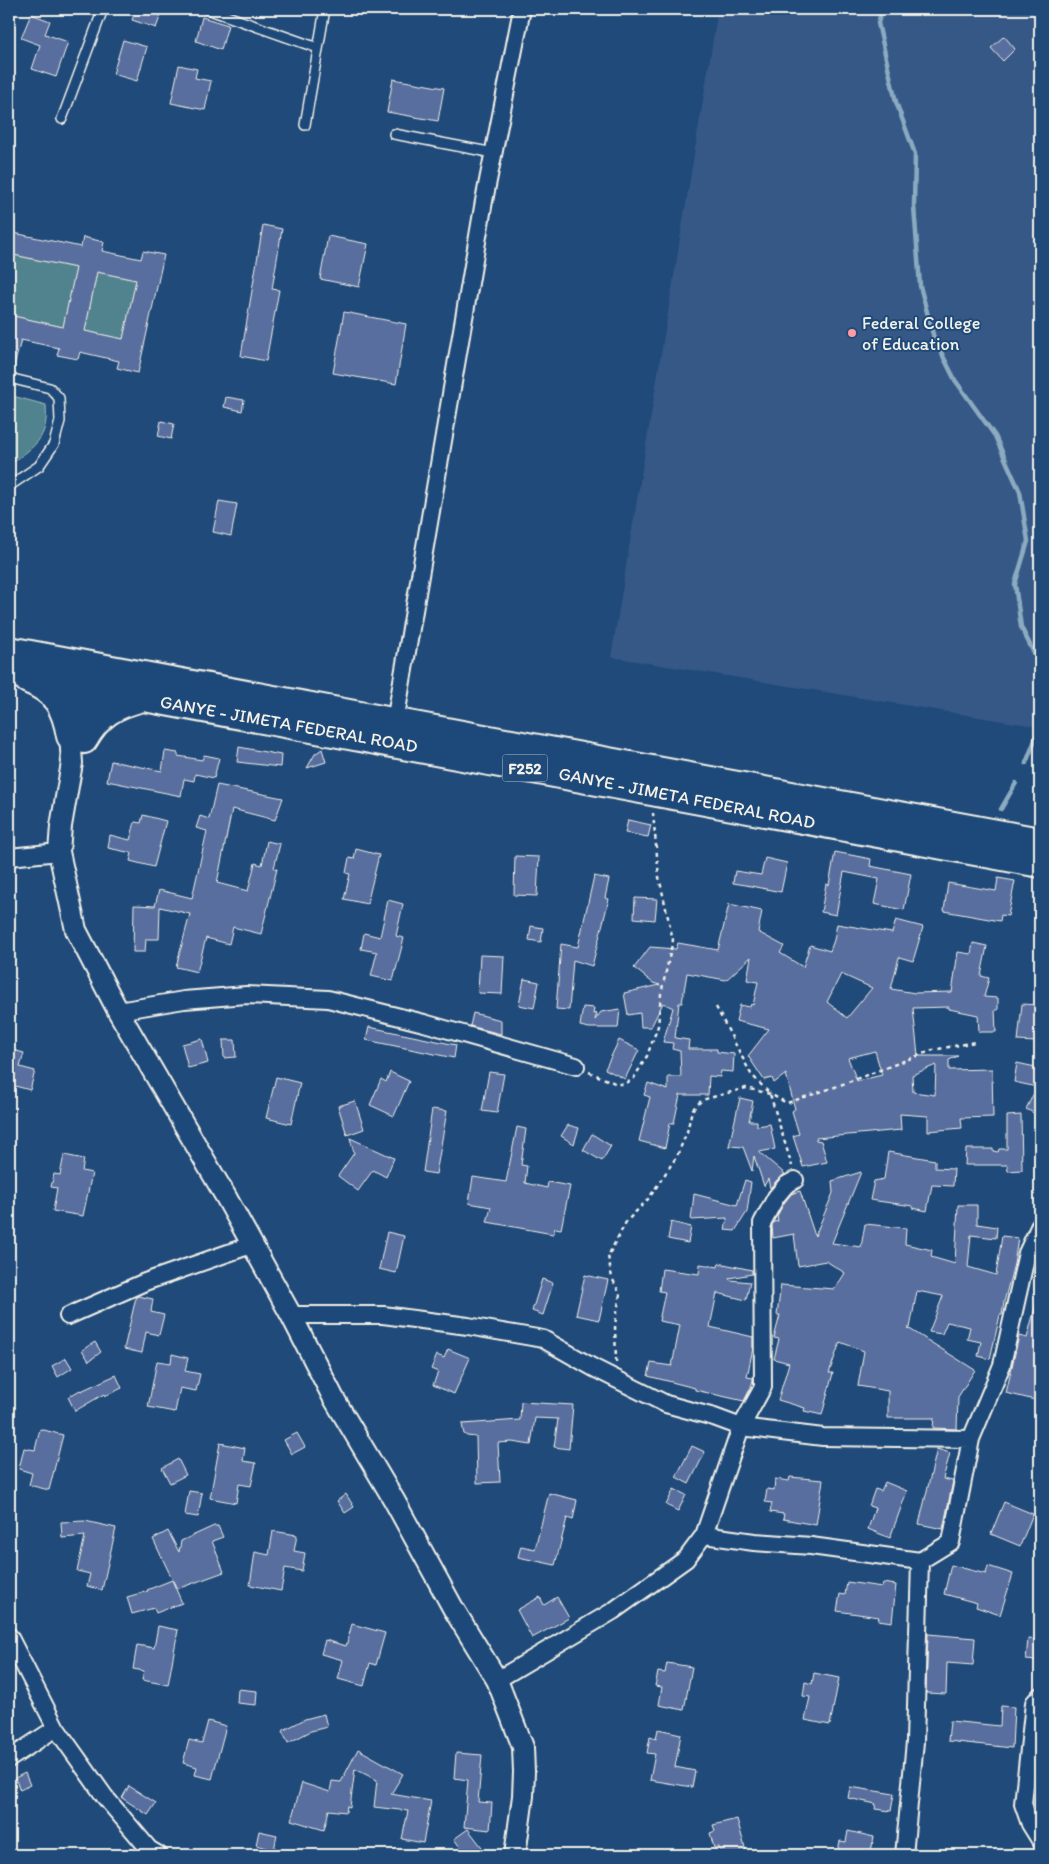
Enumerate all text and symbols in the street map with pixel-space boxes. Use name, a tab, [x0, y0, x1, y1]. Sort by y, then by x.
place label: Federal College of Education	[862, 312, 980, 355]
marker: Federal College of Education	[846, 327, 858, 339]
street label: GANYE - JIMETA FEDERAL ROAD	[158, 690, 420, 758]
road number: F252	[502, 754, 548, 781]
street label: GANYE - JIMETA FEDERAL ROAD	[557, 762, 817, 834]

